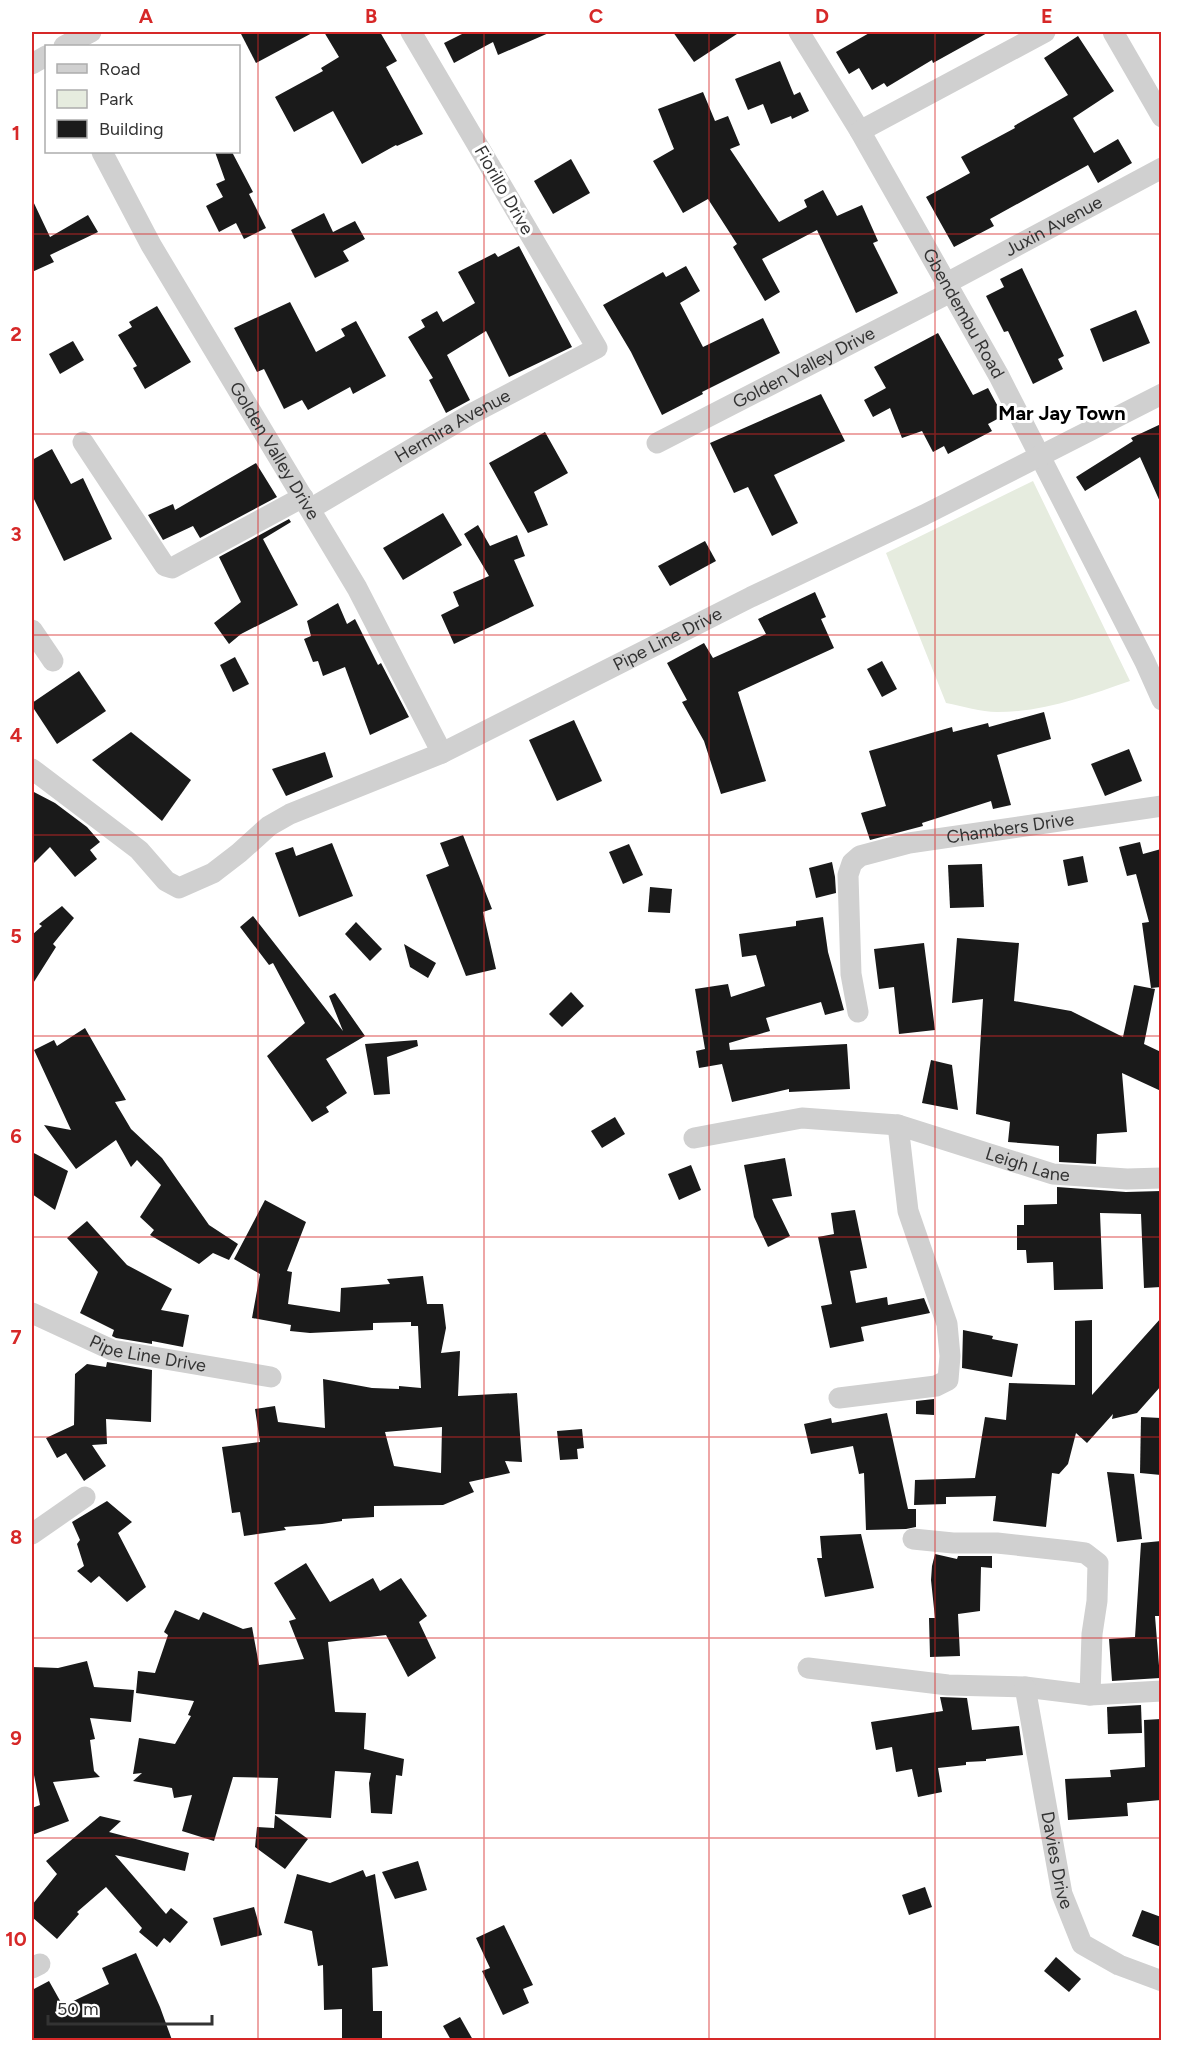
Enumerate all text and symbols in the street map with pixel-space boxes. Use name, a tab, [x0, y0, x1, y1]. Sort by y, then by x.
text: A	[139, 4, 154, 28]
text: B	[365, 4, 377, 28]
text: C	[589, 4, 603, 28]
text: D	[815, 4, 829, 28]
text: E	[1041, 4, 1053, 28]
legend	[45, 45, 240, 153]
text: Road	[99, 58, 140, 80]
text: Park	[99, 88, 134, 110]
text: Building	[99, 118, 164, 140]
text: 1	[12, 121, 20, 145]
street label: Fiorillo Drive	[470, 142, 538, 239]
street label: Juxin Avenue	[1001, 191, 1106, 261]
street label: Gbendembu Road	[918, 244, 1009, 382]
text: 2	[10, 322, 22, 346]
street label: Golden Valley Drive	[729, 322, 879, 413]
street label: Golden Valley Drive	[225, 378, 324, 524]
street label: Hermira Avenue	[391, 384, 514, 468]
district label: Mar Jay Town	[998, 401, 1126, 425]
text: 3	[10, 522, 22, 546]
street label: Pipe Line Drive	[609, 602, 726, 676]
text: 4	[10, 723, 23, 747]
street label: Chambers Drive	[945, 808, 1076, 848]
text: 5	[10, 924, 22, 948]
text: 6	[10, 1124, 22, 1148]
street label: Leigh Lane	[983, 1142, 1071, 1186]
text: 7	[10, 1325, 22, 1349]
street label: Pipe Line Drive	[86, 1330, 208, 1377]
text: 8	[10, 1525, 22, 1549]
text: 9	[10, 1726, 22, 1750]
street label: Davies Drive	[1036, 1809, 1078, 1913]
text: 10	[5, 1927, 27, 1951]
scale bar	[48, 1988, 212, 2026]
text: 50 m	[57, 1998, 99, 2020]

